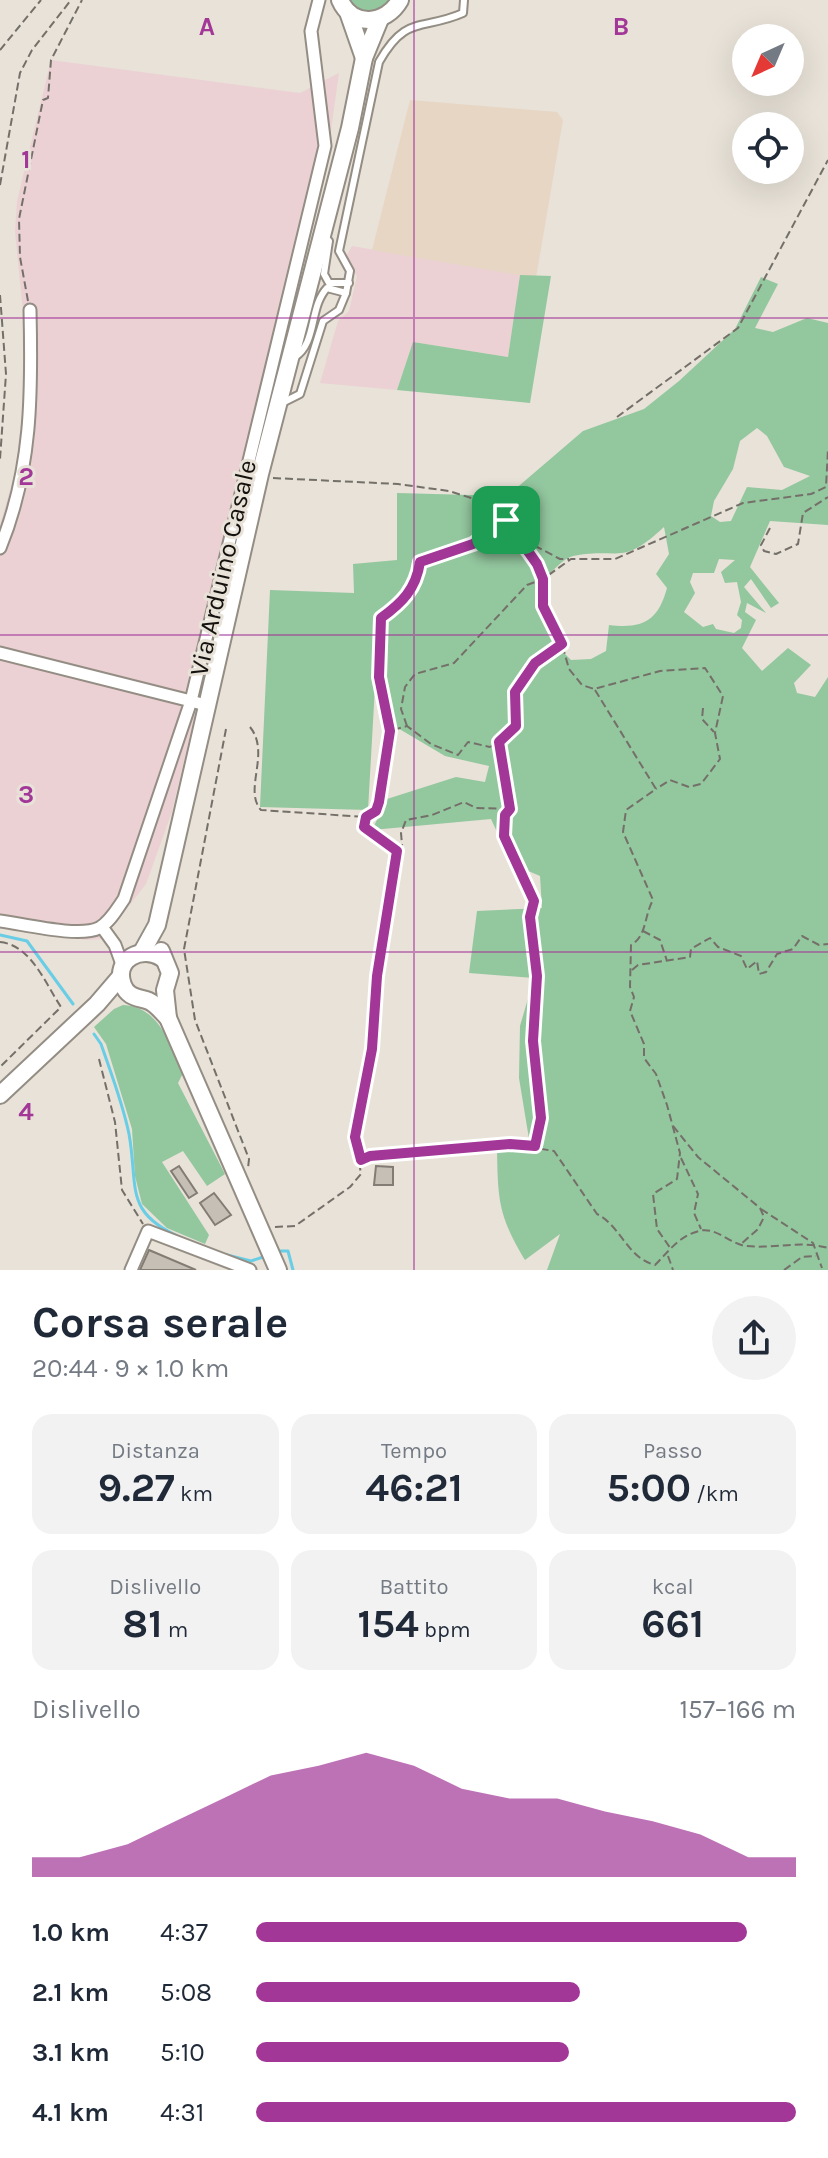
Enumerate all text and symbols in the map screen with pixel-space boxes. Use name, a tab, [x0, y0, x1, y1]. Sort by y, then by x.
text: A	[199, 11, 215, 42]
text: B	[613, 11, 629, 42]
north arrow	[732, 24, 804, 96]
map controls	[732, 24, 804, 184]
button: locate	[732, 112, 804, 184]
text: 1	[21, 144, 31, 175]
street label: Via Arduino Casale	[183, 457, 263, 679]
text: 2	[18, 461, 34, 492]
pin	[472, 486, 540, 554]
icon: arrive	[484, 498, 528, 542]
text: 3	[18, 779, 34, 810]
text: 4	[18, 1096, 34, 1127]
button: share	[712, 1296, 796, 1380]
text: Corsa serale	[32, 1297, 288, 1348]
text: 20:44 · 9 × 1.0 km	[32, 1353, 229, 1384]
text: Distanza	[111, 1438, 200, 1464]
text: Tempo	[381, 1438, 447, 1464]
text: Passo	[643, 1438, 702, 1464]
text: 9.27	[98, 1464, 175, 1511]
text: 46:21	[365, 1464, 463, 1511]
text: 5:00	[606, 1464, 691, 1511]
text: km	[175, 1481, 213, 1507]
text: /km	[691, 1481, 739, 1507]
text: Dislivello	[109, 1574, 201, 1600]
text: Battito	[379, 1574, 449, 1600]
text: kcal	[652, 1574, 694, 1600]
text: 81	[122, 1600, 162, 1647]
text: 154	[357, 1600, 419, 1647]
text: 661	[641, 1600, 704, 1647]
text: m	[162, 1617, 188, 1643]
text: bpm	[419, 1617, 471, 1643]
text: Dislivello	[32, 1694, 141, 1725]
text: 157–166 m	[679, 1694, 796, 1725]
text: 1.0 km	[32, 1917, 110, 1948]
text: 4:37	[160, 1917, 208, 1948]
text: 2.1 km	[32, 1977, 109, 2008]
text: 5:08	[160, 1977, 212, 2008]
text: 3.1 km	[32, 2037, 110, 2068]
text: 5:10	[160, 2037, 205, 2068]
text: 4.1 km	[32, 2097, 109, 2128]
text: 4:31	[160, 2097, 204, 2128]

